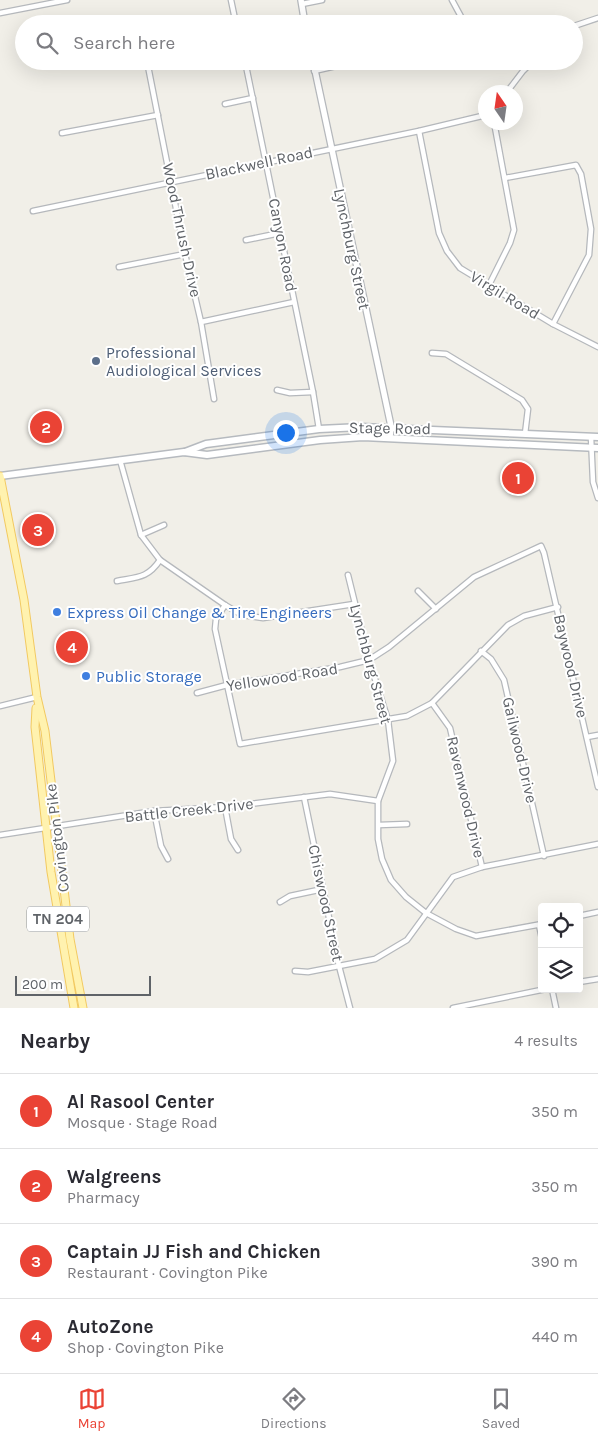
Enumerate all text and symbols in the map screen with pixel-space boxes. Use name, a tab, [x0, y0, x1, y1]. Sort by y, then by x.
search box	[15, 15, 583, 70]
icon: search	[33, 29, 61, 57]
text: Search here	[73, 32, 175, 54]
north arrow	[478, 85, 523, 130]
street label: Blackwell Road	[203, 142, 315, 184]
street label: Wood Thrush Drive	[158, 161, 206, 299]
street label: Lynchburg Street	[330, 187, 374, 311]
street label: Canyon Road	[265, 197, 301, 293]
street label: Virgil Road	[467, 267, 543, 323]
place label: Professional Audiological Services	[106, 343, 262, 380]
marker: Professional Audiological Services	[90, 355, 102, 367]
pin: 2	[30, 408, 62, 446]
street label: Stage Road	[349, 418, 431, 438]
your location	[273, 420, 299, 446]
pin: 1	[502, 459, 534, 497]
pin: 3	[22, 511, 54, 549]
street label: Lynchburg Street	[346, 602, 396, 726]
place label: Express Oil Change & Tire Engineers	[67, 603, 332, 622]
marker: Express Oil Change & Tire Engineers	[51, 606, 63, 618]
street label: Baywood Drive	[550, 612, 592, 720]
pin: 4	[56, 628, 88, 666]
street label: Yellowood Road	[225, 659, 339, 695]
place label: Public Storage	[96, 667, 202, 686]
marker: Public Storage	[80, 670, 92, 682]
street label: Gailwood Drive	[499, 695, 541, 805]
street label: Ravenwood Drive	[443, 734, 489, 860]
street label: Covington Pike	[41, 783, 73, 893]
street label: Battle Creek Drive	[124, 794, 254, 826]
street label: Chiswood Street	[304, 843, 348, 963]
map controls	[538, 903, 583, 993]
button: locate	[538, 903, 583, 948]
road number: TN 204	[27, 906, 89, 932]
button: layers	[538, 948, 583, 993]
scale bar	[15, 973, 151, 996]
text: 200 m	[22, 976, 63, 993]
text: Nearby	[20, 1029, 90, 1053]
text: 4 results	[514, 1031, 578, 1050]
text: Al Rasool Center	[67, 1091, 214, 1113]
text: 1	[33, 1102, 39, 1121]
text: 350 m	[531, 1102, 578, 1121]
text: Mosque · Stage Road	[67, 1113, 218, 1132]
text: Walgreens	[67, 1166, 162, 1188]
text: 2	[31, 1177, 41, 1196]
text: 350 m	[531, 1177, 578, 1196]
text: Pharmacy	[67, 1188, 140, 1207]
text: Captain JJ Fish and Chicken	[67, 1241, 321, 1263]
text: 3	[31, 1252, 41, 1271]
text: 390 m	[531, 1252, 578, 1271]
text: Restaurant · Covington Pike	[67, 1263, 268, 1282]
text: AutoZone	[67, 1316, 154, 1338]
text: 4	[31, 1327, 41, 1346]
text: 440 m	[532, 1327, 578, 1346]
text: Shop · Covington Pike	[67, 1338, 224, 1357]
tab: Map	[78, 1385, 106, 1432]
tab: Directions	[261, 1385, 327, 1432]
tab: Saved	[482, 1385, 520, 1432]

